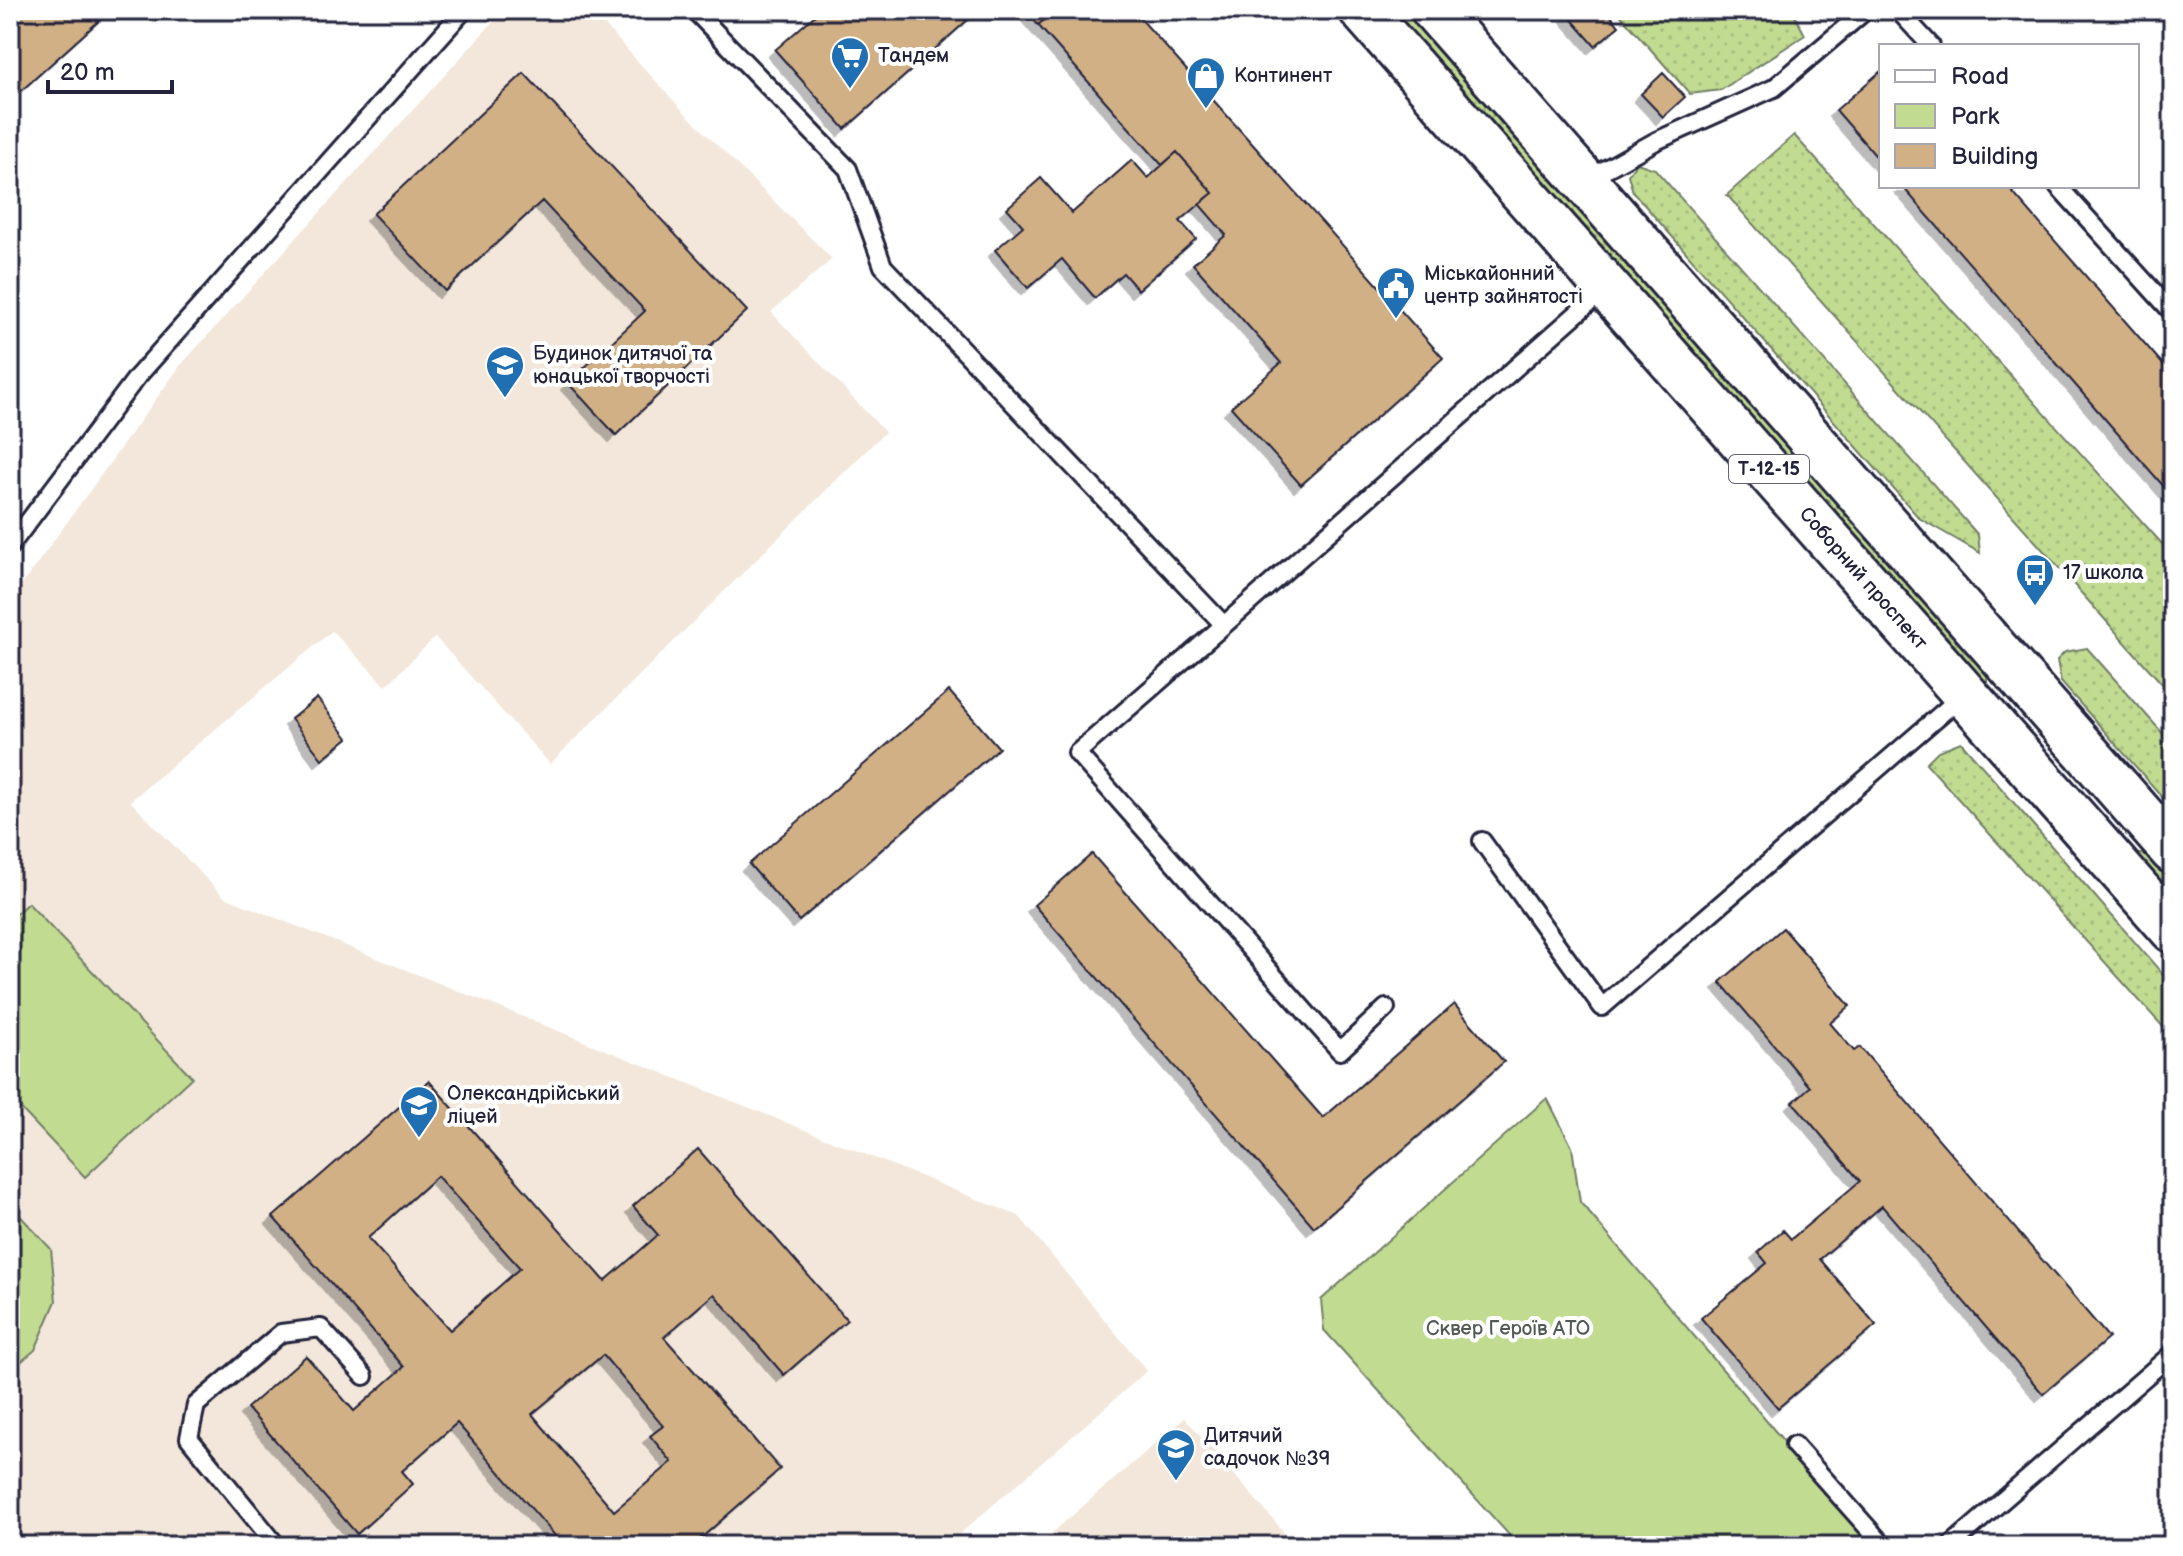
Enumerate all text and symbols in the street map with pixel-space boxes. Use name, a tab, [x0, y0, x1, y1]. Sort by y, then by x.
supermarket icon: Тандем	[829, 35, 871, 90]
scale bar	[48, 44, 172, 94]
place label: Тандем	[878, 44, 949, 68]
legend	[1879, 44, 2139, 188]
shop icon: Континент	[1185, 55, 1227, 110]
text: 20 m	[60, 58, 115, 87]
text: Road	[1951, 62, 2009, 91]
place label: Континент	[1234, 64, 1333, 88]
text: Park	[1951, 102, 1999, 131]
text: Building	[1951, 142, 2038, 171]
place label: Міськайонний центр зайнятості	[1424, 262, 1583, 309]
public building icon: Міськайонний центр зайнятості	[1375, 265, 1417, 320]
place label: Будинок дитячої та юнацької творчості	[533, 342, 713, 389]
school or university icon: Будинок дитячої та юнацької творчості	[484, 344, 526, 399]
road number: Т-12-15	[1729, 455, 1809, 483]
street label: Соборний проспект	[1794, 502, 1933, 655]
bus stop icon: 17 школа	[2014, 552, 2056, 607]
place label: 17 школа	[2063, 561, 2144, 585]
place label: Олександрійський ліцей	[447, 1082, 620, 1129]
school or university icon: Олександрійський ліцей	[398, 1084, 440, 1139]
park label: Сквер Героїв АТО	[1426, 1317, 1590, 1341]
place label: Дитячий садочок №39	[1204, 1424, 1330, 1471]
school or university icon: Дитячий садочок №39	[1155, 1427, 1197, 1482]

